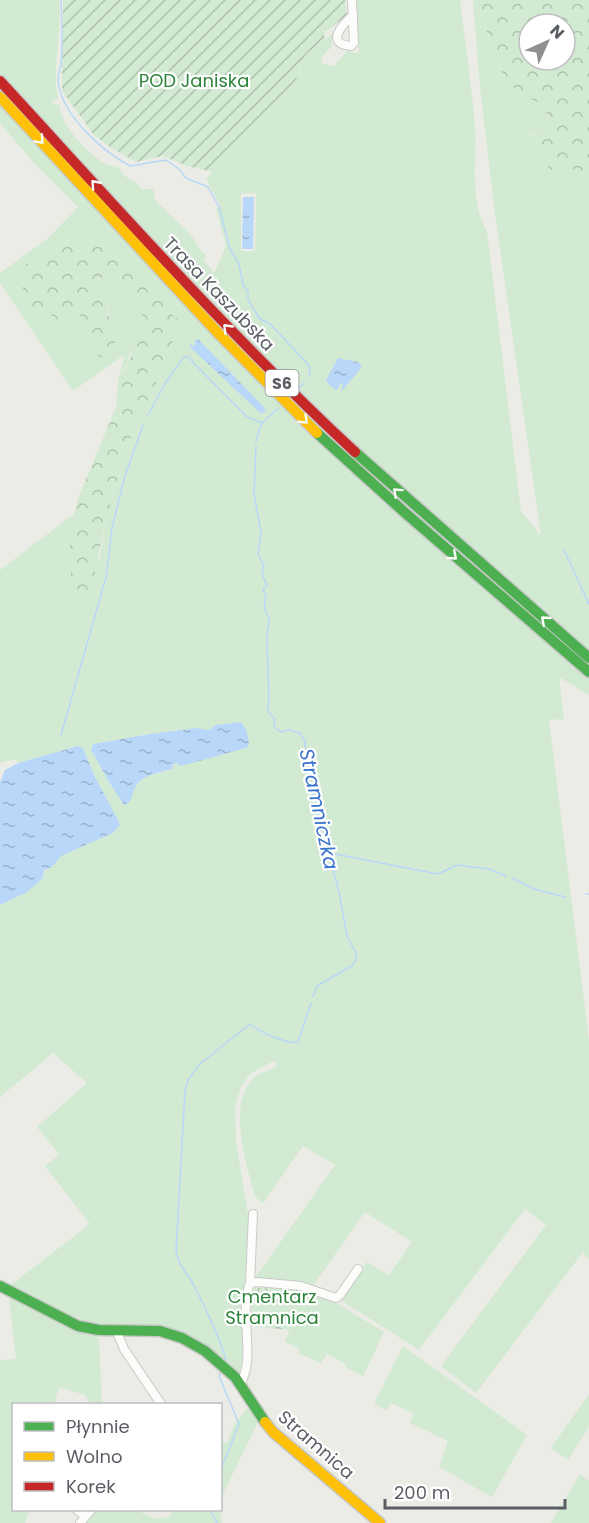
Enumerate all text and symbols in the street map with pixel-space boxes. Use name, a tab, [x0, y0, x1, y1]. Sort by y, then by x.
north arrow	[517, 12, 577, 72]
text: N	[545, 19, 570, 44]
park label: POD Janiska	[139, 68, 249, 93]
one-way arrow	[32, 132, 43, 143]
one-way arrow	[91, 181, 102, 191]
street label: Trasa Kaszubska	[158, 231, 280, 356]
one-way arrow	[223, 324, 234, 334]
road number: S6	[266, 370, 298, 396]
one-way arrow	[296, 412, 307, 423]
one-way arrow	[394, 488, 404, 499]
one-way arrow	[446, 548, 457, 559]
one-way arrow	[541, 616, 552, 627]
water label: Stramniczka	[292, 746, 346, 872]
park label: Cmentarz Stramnica	[225, 1284, 319, 1330]
legend	[12, 1403, 222, 1511]
street label: Stramnica	[273, 1404, 360, 1485]
text: Płynnie	[66, 1414, 130, 1439]
text: Wolno	[66, 1444, 123, 1469]
scale bar	[385, 1472, 565, 1510]
text: Korek	[66, 1474, 116, 1499]
text: 200 m	[394, 1480, 450, 1505]

